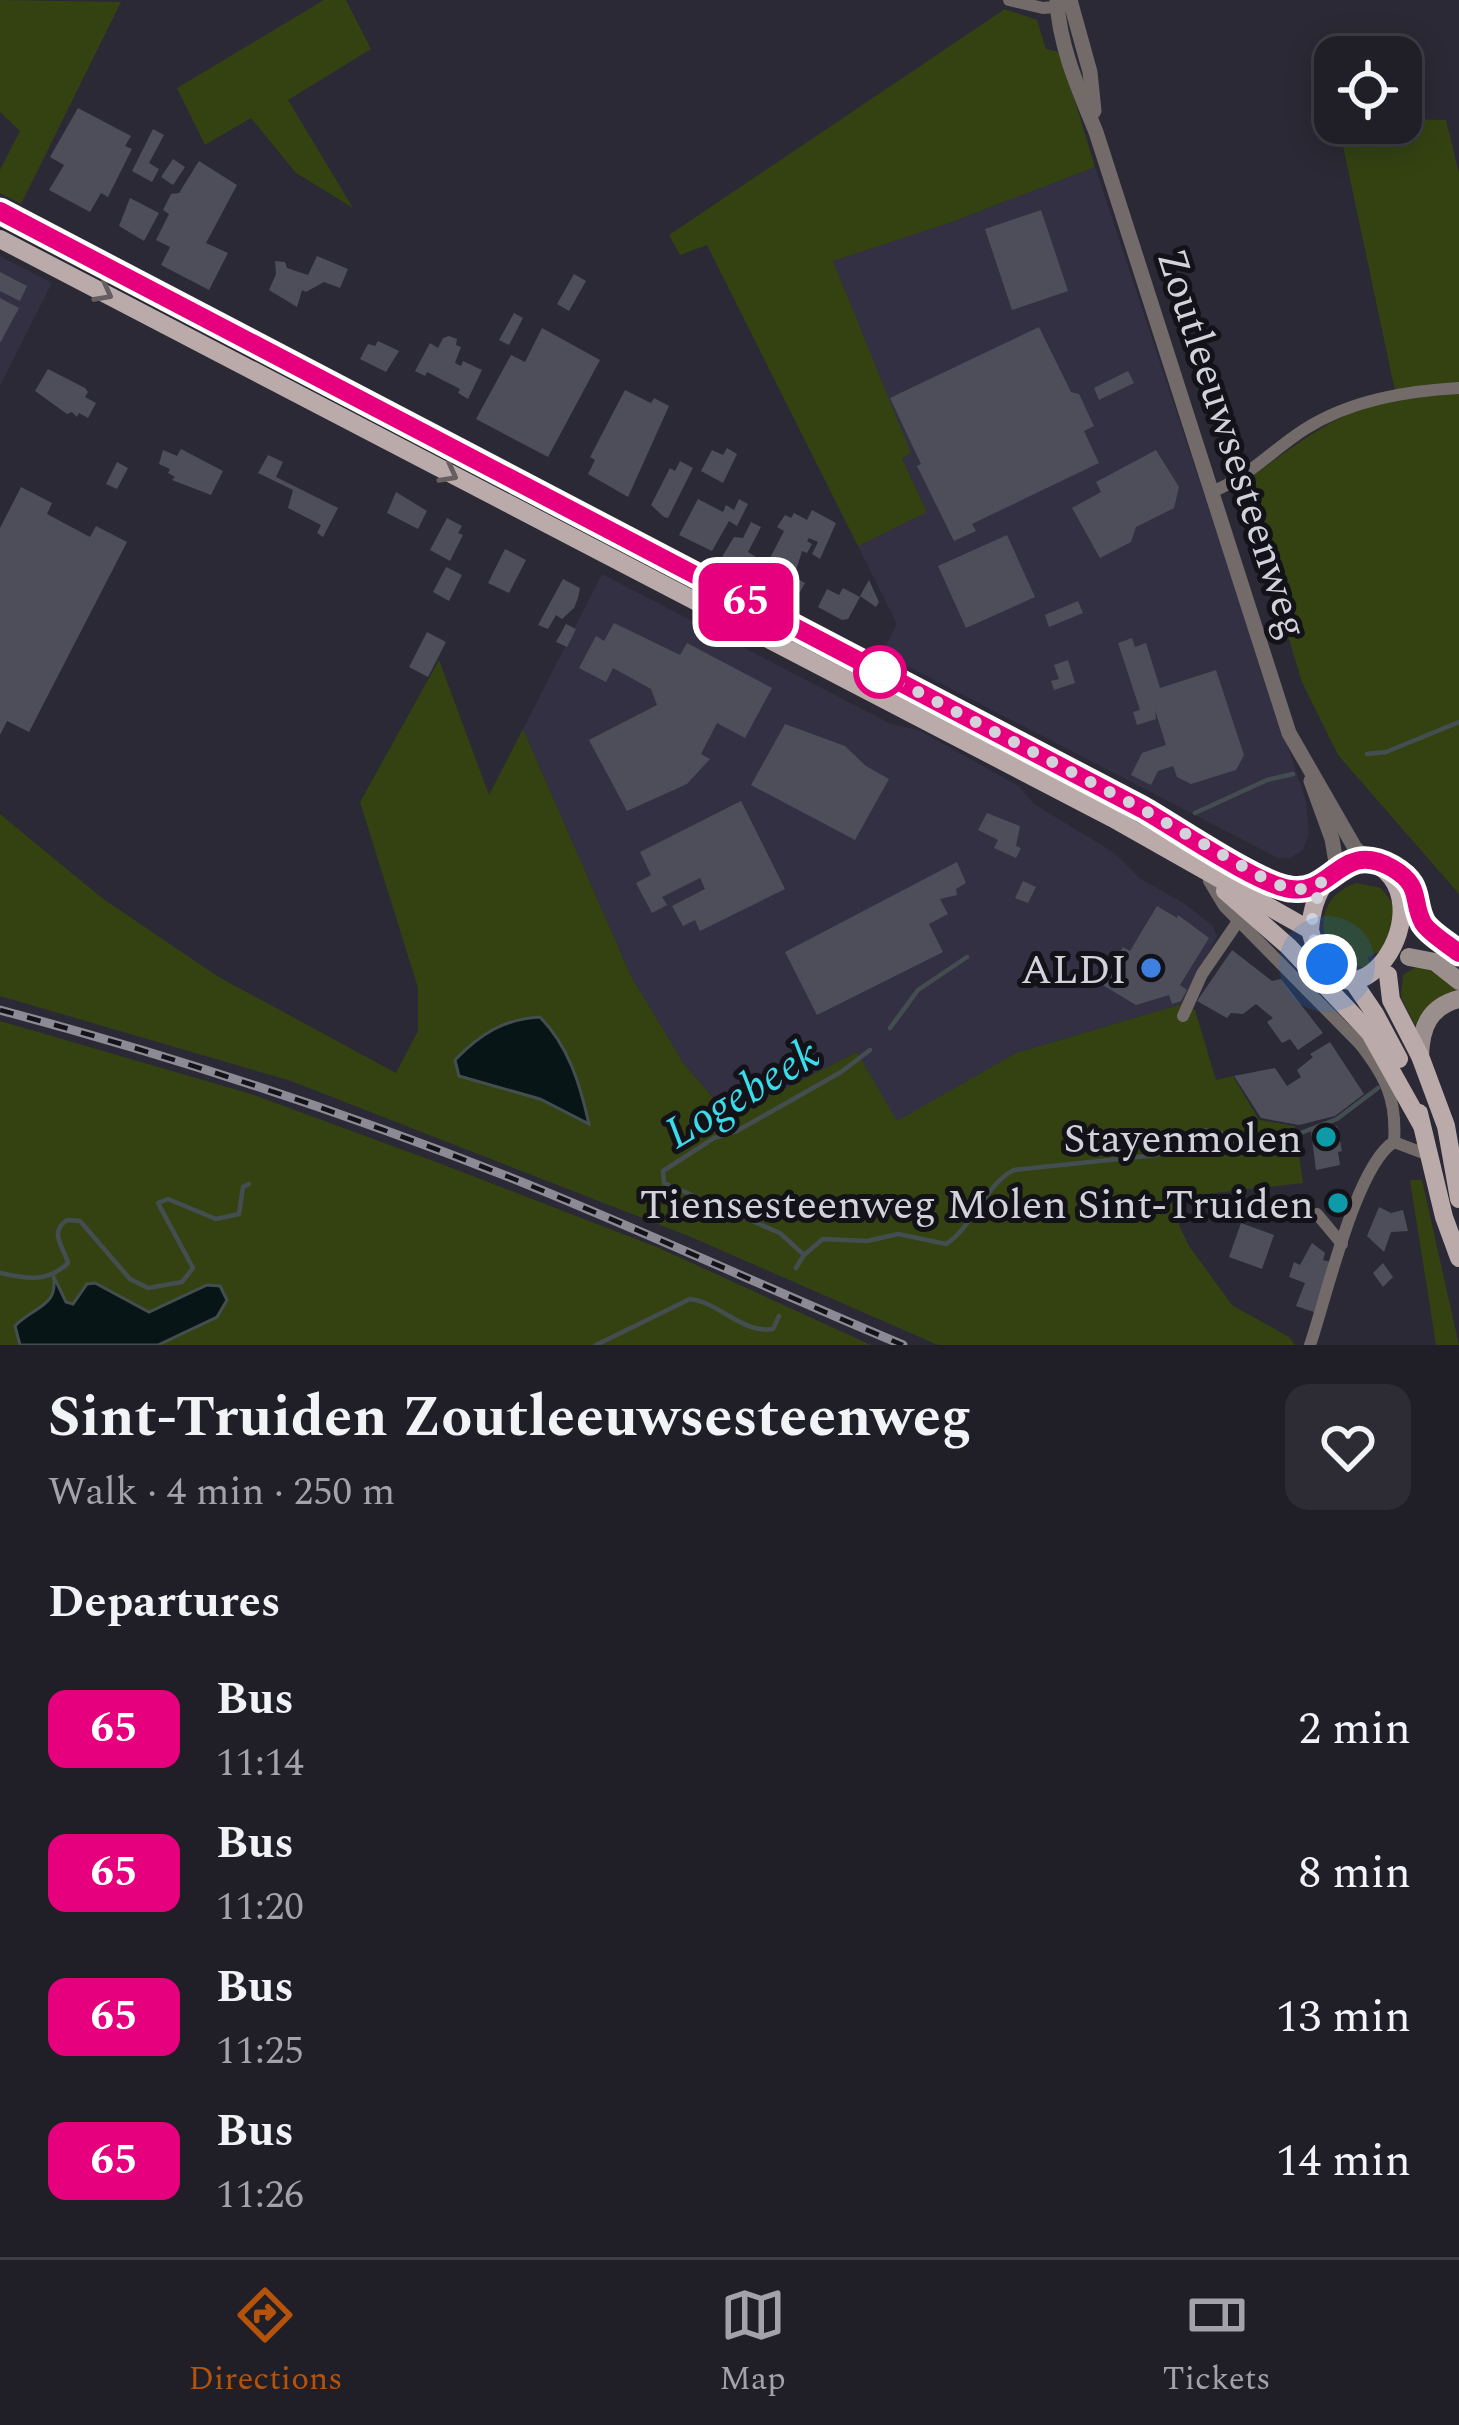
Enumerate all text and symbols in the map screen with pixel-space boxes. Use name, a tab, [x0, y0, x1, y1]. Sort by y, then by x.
map controls	[1314, 36, 1422, 144]
button: locate	[1314, 36, 1422, 144]
street label: Zoutleeuwsesteenweg	[1139, 241, 1324, 647]
one-way arrow	[91, 279, 113, 302]
one-way arrow	[437, 460, 459, 483]
line badge: 65	[692, 563, 800, 641]
text: 65	[722, 570, 770, 633]
unlabelled marker	[855, 647, 905, 697]
your location	[1297, 934, 1357, 994]
place label: ALDI	[1020, 939, 1127, 1002]
marker: ALDI	[1138, 955, 1164, 981]
water label: Logebeek	[651, 1021, 833, 1168]
place label: Stayenmolen	[1063, 1108, 1302, 1171]
marker: Stayenmolen	[1313, 1124, 1339, 1150]
place label: Tiensesteenweg Molen Sint-Truiden	[639, 1174, 1314, 1237]
marker: Tiensesteenweg Molen Sint-Truiden	[1325, 1190, 1351, 1216]
text: Sint-Truiden Zoutleeuwsesteenweg	[48, 1375, 972, 1461]
button: heart	[1285, 1384, 1411, 1510]
text: Walk · 4 min · 250 m	[48, 1463, 395, 1522]
text: Departures	[48, 1568, 281, 1637]
text: Bus	[216, 1665, 294, 1734]
text: 2 min	[1298, 1695, 1411, 1764]
text: 65	[90, 1697, 138, 1760]
text: 11:14	[216, 1734, 304, 1793]
text: Bus	[216, 1809, 294, 1878]
text: 8 min	[1298, 1839, 1411, 1908]
text: 65	[90, 1841, 138, 1904]
text: 11:20	[216, 1878, 304, 1937]
text: Bus	[216, 1953, 294, 2022]
text: 13 min	[1276, 1983, 1411, 2052]
text: 65	[90, 1985, 138, 2048]
text: 11:25	[216, 2022, 304, 2081]
text: Bus	[216, 2097, 294, 2166]
text: 14 min	[1276, 2127, 1411, 2196]
text: 65	[90, 2129, 138, 2192]
text: 11:26	[216, 2166, 304, 2225]
tab: Directions	[188, 2282, 342, 2404]
tab: Map	[719, 2282, 786, 2404]
tab: Tickets	[1163, 2282, 1271, 2404]

